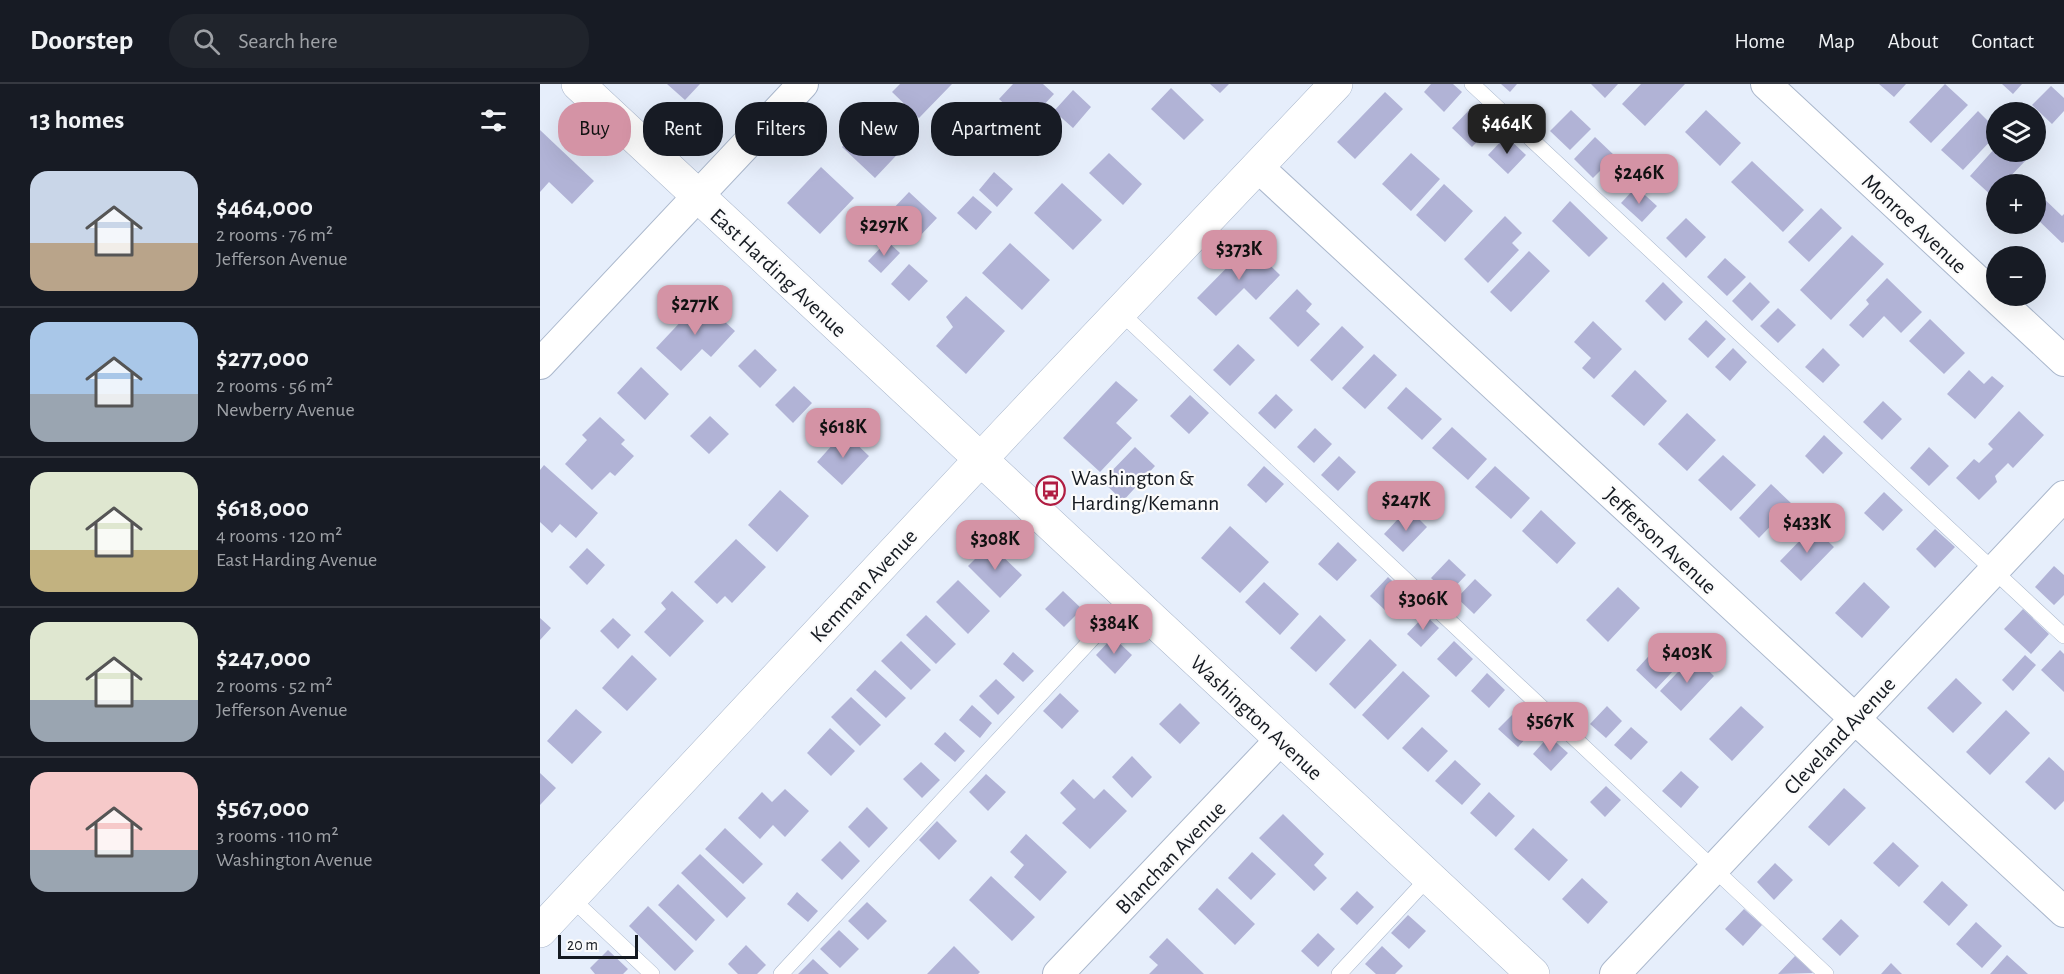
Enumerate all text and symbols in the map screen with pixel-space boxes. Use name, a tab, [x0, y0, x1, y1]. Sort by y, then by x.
search box	[169, 14, 589, 68]
icon: search	[190, 25, 223, 58]
text: Doorstep	[30, 27, 133, 55]
text: Search here	[238, 30, 338, 52]
text: Home	[1734, 31, 1785, 52]
text: Map	[1818, 31, 1855, 52]
text: About	[1888, 31, 1938, 52]
text: Contact	[1971, 31, 2034, 52]
chip: Buy	[558, 102, 631, 156]
chip: Rent	[643, 102, 723, 156]
chip: Filters	[735, 102, 827, 156]
chip: New	[839, 102, 919, 156]
chip: Apartment	[931, 102, 1062, 156]
map controls	[1986, 102, 2046, 306]
button: layers	[1986, 102, 2046, 162]
icon: filters	[477, 104, 510, 137]
pin: $464K	[1465, 104, 1549, 155]
text: 13 homes	[30, 107, 124, 133]
text: $464K	[1482, 113, 1532, 133]
pin: $246K	[1597, 154, 1681, 205]
text: $246K	[1614, 163, 1664, 183]
street label: Monroe Avenue	[1858, 170, 1971, 278]
button: +	[1986, 174, 2046, 234]
text: $464,000	[216, 194, 313, 220]
icon: home	[78, 195, 150, 267]
street label: East Harding Avenue	[706, 204, 851, 341]
pin: $297K	[842, 206, 926, 257]
text: $297K	[860, 215, 908, 235]
text: 2 rooms · 76 m²	[216, 225, 333, 245]
pin: $373K	[1197, 230, 1281, 281]
text: $373K	[1216, 239, 1262, 259]
button: −	[1986, 246, 2046, 306]
text: Jefferson Avenue	[216, 249, 347, 269]
pin: $277K	[653, 285, 737, 336]
text: $277K	[671, 294, 719, 314]
text: $277,000	[216, 345, 309, 371]
icon: home	[78, 346, 150, 418]
text: 2 rooms · 56 m²	[216, 376, 333, 396]
text: Newberry Avenue	[216, 400, 355, 420]
pin: $618K	[801, 408, 885, 459]
text: $618K	[819, 417, 867, 437]
place label: Washington & Harding/Kemann	[1071, 467, 1219, 514]
bus stop icon: Washington & Harding/Kemann	[1034, 474, 1066, 506]
pin: $247K	[1364, 481, 1448, 532]
street label: Jefferson Avenue	[1600, 483, 1721, 598]
text: $247K	[1382, 490, 1430, 510]
text: $618,000	[216, 495, 309, 521]
icon: home	[78, 496, 150, 568]
pin: $433K	[1765, 503, 1849, 554]
text: $433K	[1783, 512, 1831, 532]
pin: $308K	[953, 520, 1037, 571]
street label: Kemman Avenue	[806, 525, 921, 646]
text: 4 rooms · 120 m²	[216, 526, 342, 546]
text: $308K	[970, 529, 1020, 549]
text: East Harding Avenue	[216, 550, 377, 570]
pin: $306K	[1381, 580, 1465, 631]
text: $306K	[1398, 589, 1448, 609]
pin: $384K	[1072, 604, 1156, 655]
text: $384K	[1089, 613, 1139, 633]
pin: $403K	[1645, 633, 1729, 684]
text: $403K	[1662, 642, 1712, 662]
text: $247,000	[216, 645, 311, 671]
icon: home	[78, 646, 150, 718]
street label: Washington Avenue	[1186, 651, 1327, 784]
street label: Cleveland Avenue	[1780, 673, 1900, 799]
text: 2 rooms · 52 m²	[216, 676, 333, 696]
text: Jefferson Avenue	[216, 700, 347, 720]
pin: $567K	[1508, 702, 1592, 753]
text: $567K	[1526, 711, 1574, 731]
text: $567,000	[216, 795, 309, 821]
icon: home	[78, 796, 150, 868]
street label: Blanchan Avenue	[1112, 797, 1230, 918]
text: 3 rooms · 110 m²	[216, 826, 339, 846]
text: Washington Avenue	[216, 850, 372, 870]
scale bar	[558, 932, 638, 960]
text: 20 m	[567, 937, 598, 953]

